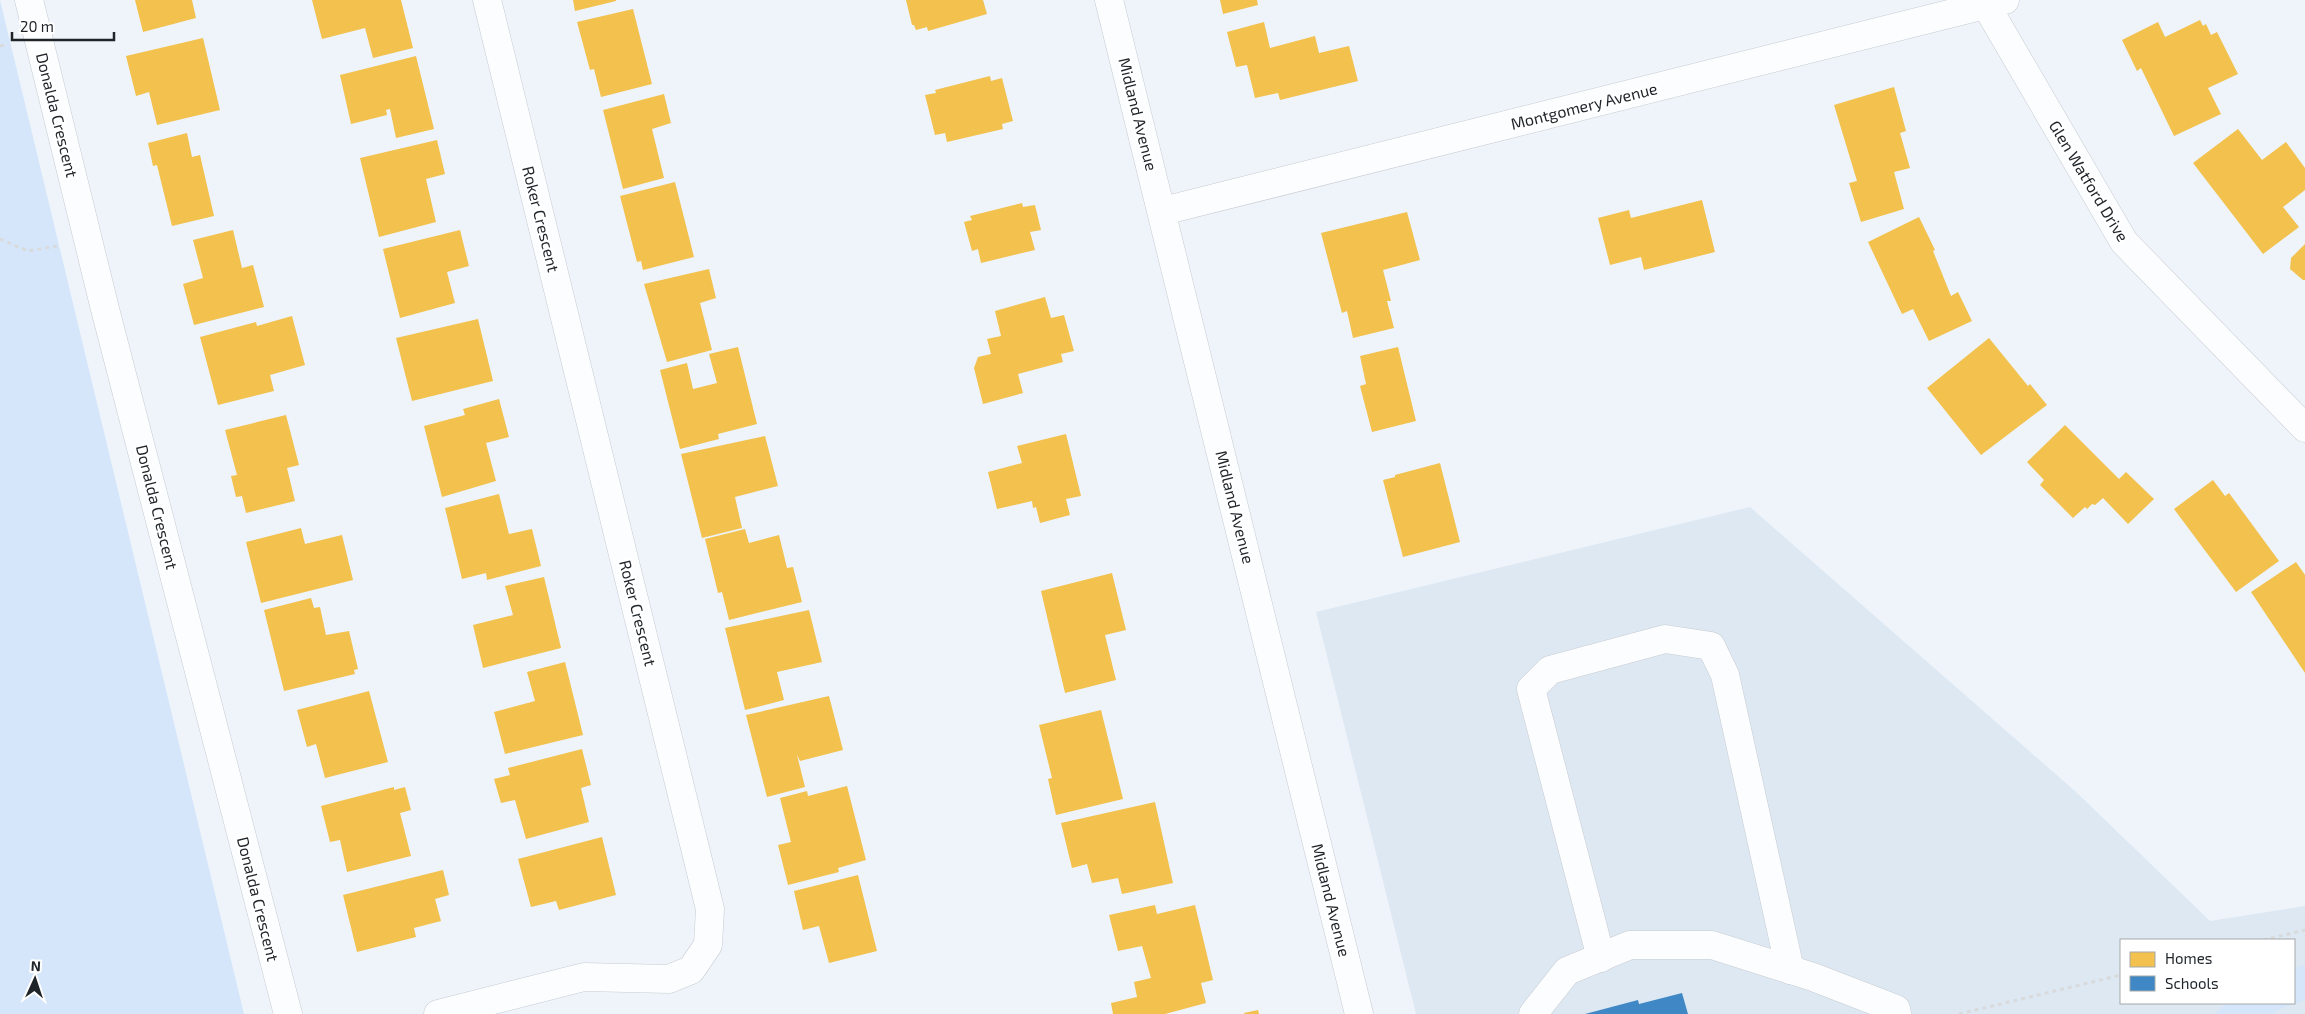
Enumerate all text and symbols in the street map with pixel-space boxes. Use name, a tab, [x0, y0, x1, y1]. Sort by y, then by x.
scale bar	[12, 10, 115, 42]
text: 20 m	[20, 17, 54, 35]
street label: Donalda Crescent	[33, 51, 82, 179]
street label: Midland Avenue	[1115, 55, 1162, 172]
street label: Montgomery Avenue	[1509, 78, 1659, 133]
street label: Glen Watford Drive	[2046, 117, 2133, 245]
street label: Roker Crescent	[519, 164, 564, 274]
street label: Donalda Crescent	[133, 443, 182, 571]
street label: Midland Avenue	[1212, 448, 1259, 565]
street label: Roker Crescent	[616, 558, 661, 668]
street label: Donalda Crescent	[234, 835, 283, 963]
street label: Midland Avenue	[1308, 841, 1355, 958]
legend	[2120, 939, 2295, 1004]
text: Homes	[2165, 949, 2212, 967]
north arrow	[10, 954, 60, 1004]
text: N	[30, 957, 41, 974]
text: Schools	[2165, 974, 2219, 992]

